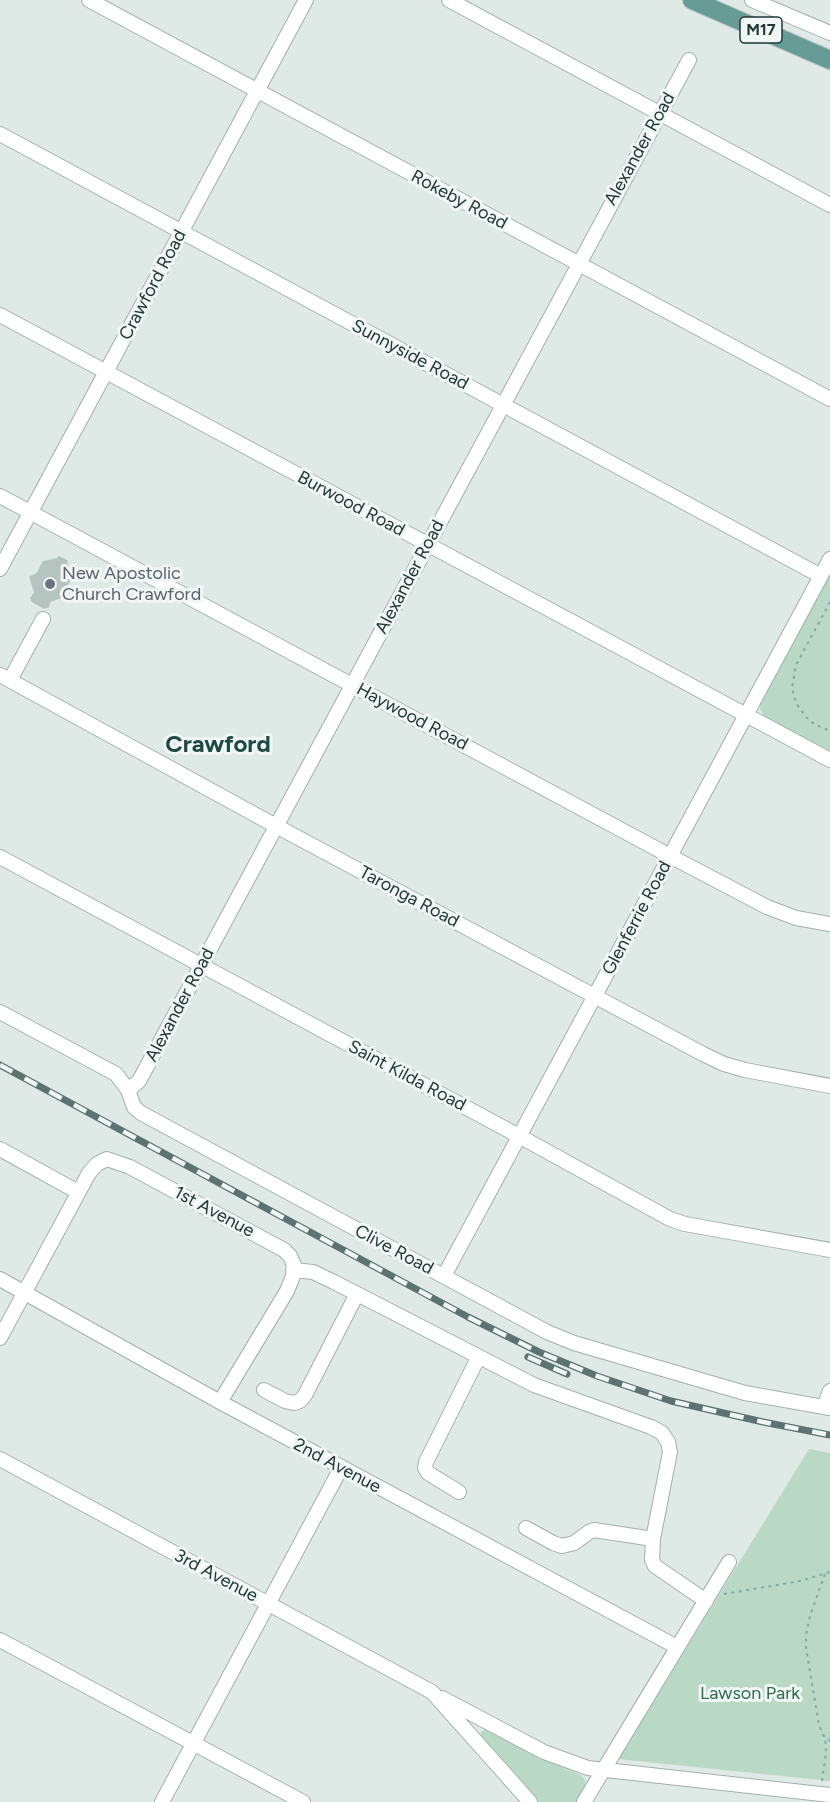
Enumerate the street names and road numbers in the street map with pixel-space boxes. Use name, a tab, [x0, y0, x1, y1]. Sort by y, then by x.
road number: M17	[740, 17, 782, 43]
street label: Alexander Road	[600, 89, 680, 209]
street label: Rokeby Road	[407, 166, 511, 234]
street label: Crawford Road	[115, 226, 191, 344]
street label: Sunnyside Road	[348, 315, 472, 395]
street label: Burwood Road	[294, 467, 408, 541]
street label: Alexander Road	[371, 516, 449, 638]
street label: Haywood Road	[353, 679, 471, 755]
street label: Glenferrie Road	[598, 857, 676, 979]
street label: Taronga Road	[355, 862, 463, 932]
street label: Alexander Road	[141, 944, 219, 1066]
street label: Saint Kilda Road	[344, 1036, 470, 1116]
street label: 1st Avenue	[170, 1182, 258, 1242]
street label: Clive Road	[351, 1220, 437, 1280]
street label: 2nd Avenue	[290, 1434, 384, 1498]
street label: 3rd Avenue	[170, 1545, 262, 1607]

